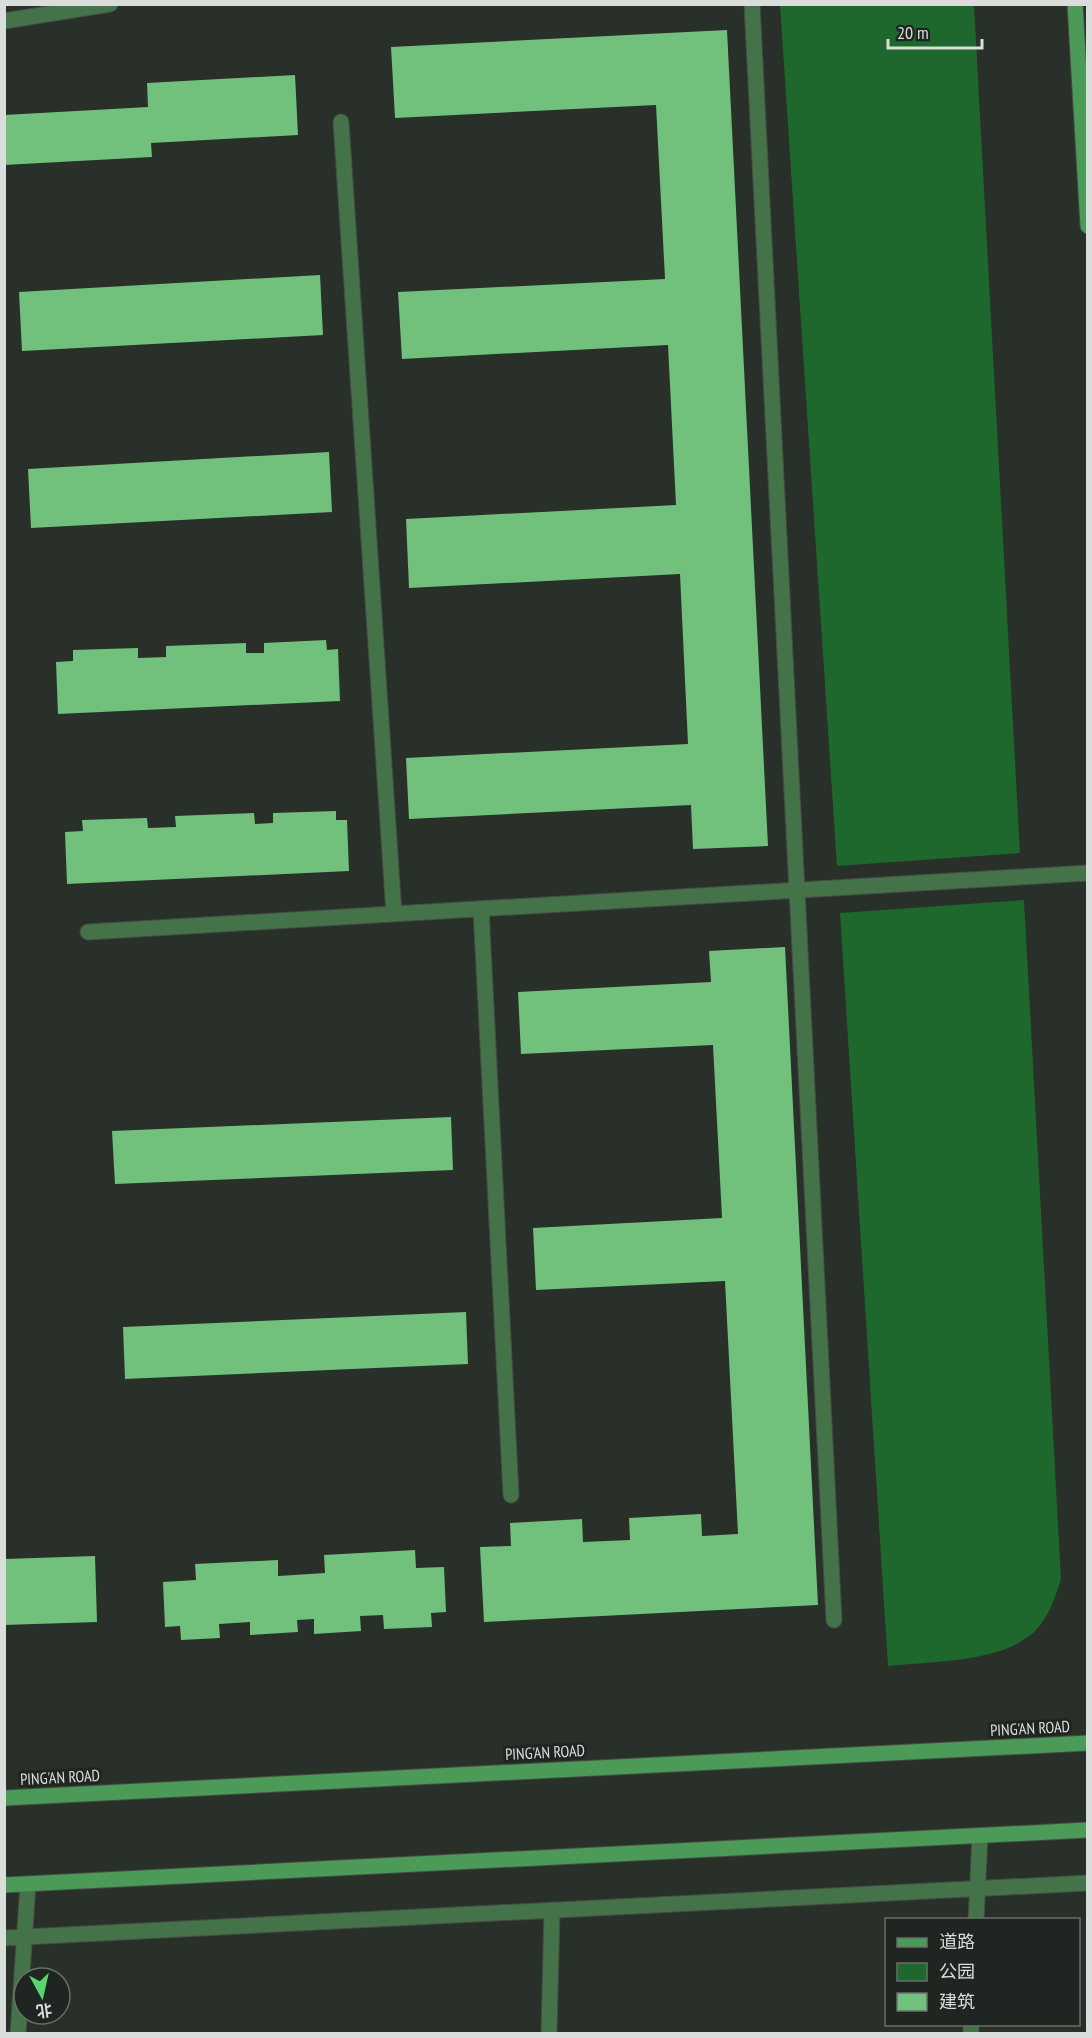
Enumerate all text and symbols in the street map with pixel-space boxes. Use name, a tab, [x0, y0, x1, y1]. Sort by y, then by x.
scale bar	[888, 12, 982, 50]
text: 20 m	[897, 21, 929, 44]
street label: PING'AN ROAD	[990, 1716, 1070, 1740]
street label: PING'AN ROAD	[505, 1740, 585, 1764]
street label: PING'AN ROAD	[20, 1765, 100, 1789]
legend	[885, 1918, 1080, 2026]
text: 道路	[939, 1930, 975, 1953]
text: 公园	[939, 1960, 975, 1983]
north arrow	[12, 1966, 72, 2026]
text: 建筑	[939, 1990, 975, 2013]
text: 北	[35, 2000, 53, 2022]

